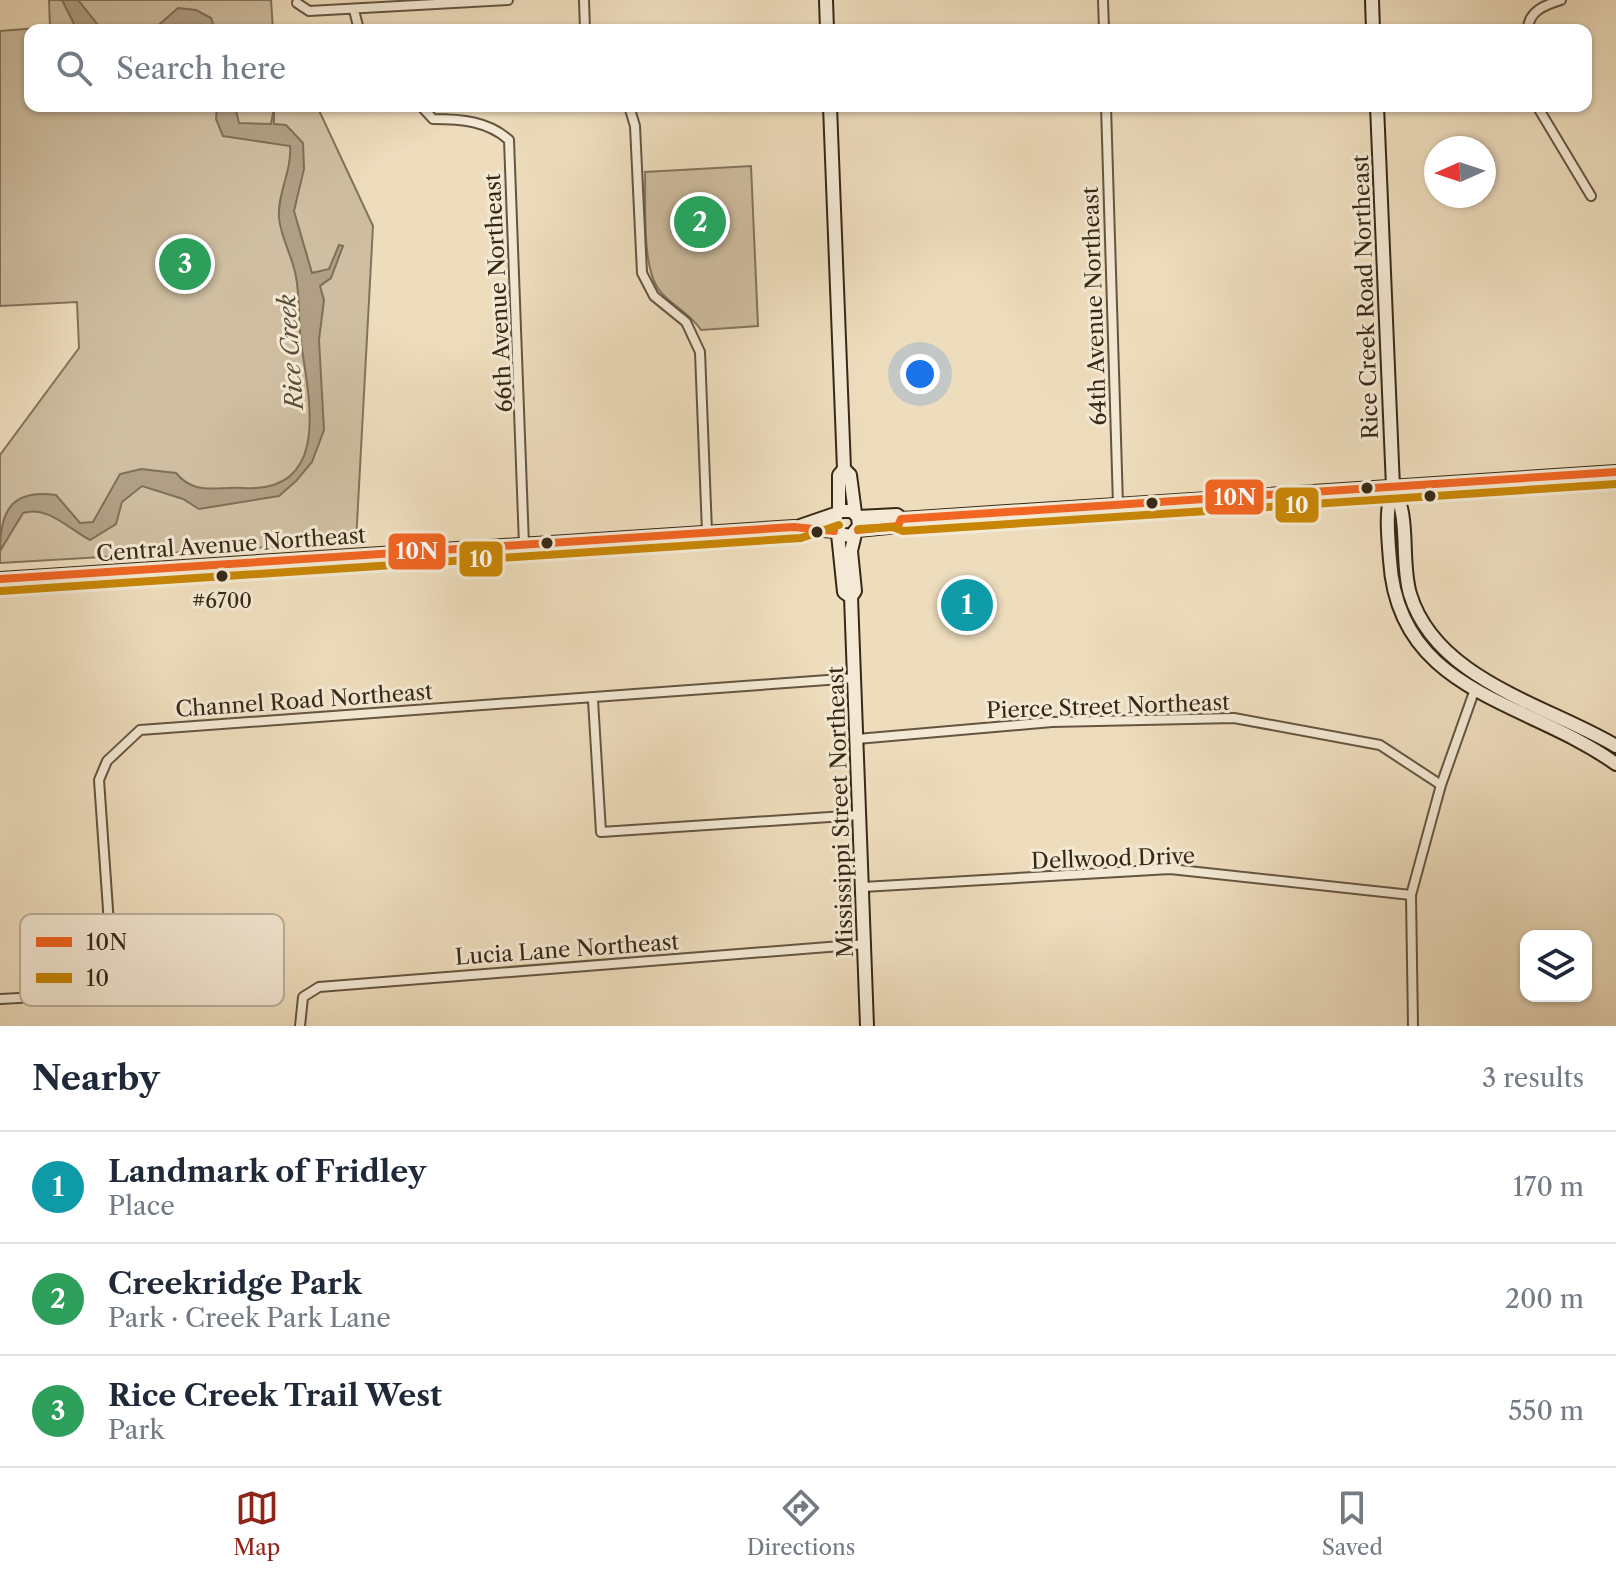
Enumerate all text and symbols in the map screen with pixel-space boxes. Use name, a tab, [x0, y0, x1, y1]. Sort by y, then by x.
search box	[24, 24, 1592, 112]
icon: search	[52, 46, 96, 90]
text: Search here	[116, 50, 286, 87]
north arrow	[1424, 136, 1496, 208]
street label: Rice Creek Road Northeast	[1347, 154, 1384, 440]
street label: 66th Avenue Northeast	[479, 173, 518, 413]
street label: 64th Avenue Northeast	[1077, 186, 1112, 426]
pin: 2	[674, 192, 726, 252]
pin: 3	[159, 234, 211, 294]
water label: Rice Creek	[272, 293, 309, 413]
your location	[900, 354, 940, 394]
line badge: 10N	[1204, 478, 1265, 516]
unlabelled marker	[1359, 480, 1375, 496]
text: 10N	[1214, 484, 1256, 511]
line badge: 10	[1274, 486, 1320, 524]
unlabelled marker	[1422, 488, 1438, 504]
text: 10	[1285, 492, 1309, 519]
unlabelled marker	[1144, 495, 1160, 511]
street label: Central Avenue Northeast	[95, 522, 367, 567]
unlabelled marker	[809, 524, 825, 540]
line badge: 10N	[387, 532, 447, 571]
unlabelled marker	[539, 535, 555, 551]
text: 10N	[396, 538, 438, 565]
line badge: 10	[458, 540, 504, 578]
text: 10	[469, 546, 493, 573]
marker: #6700	[214, 568, 230, 584]
pin: 1	[941, 575, 993, 635]
place label: #6700	[192, 589, 252, 613]
street label: Mississippi Street Northeast	[822, 666, 859, 958]
street label: Channel Road Northeast	[174, 678, 434, 723]
street label: Pierce Street Northeast	[986, 689, 1230, 724]
street label: Dellwood Drive	[1031, 842, 1195, 875]
legend	[20, 914, 284, 1006]
street label: Lucia Lane Northeast	[454, 928, 680, 971]
text: 10N	[86, 929, 127, 956]
map controls	[1520, 930, 1592, 1002]
button: layers	[1520, 930, 1592, 1002]
text: 10	[86, 965, 109, 992]
text: Nearby	[32, 1057, 160, 1099]
text: 3 results	[1482, 1062, 1584, 1094]
text: Landmark of Fridley	[108, 1153, 426, 1190]
text: 1	[52, 1171, 64, 1203]
text: 170 m	[1513, 1171, 1584, 1203]
text: Place	[108, 1190, 175, 1222]
text: Creekridge Park	[108, 1265, 362, 1302]
text: 2	[50, 1283, 66, 1315]
text: 200 m	[1505, 1283, 1584, 1315]
text: Park · Creek Park Lane	[108, 1302, 391, 1334]
text: Rice Creek Trail West	[108, 1377, 442, 1414]
text: 3	[51, 1395, 65, 1427]
text: 550 m	[1508, 1395, 1584, 1427]
text: Park	[108, 1414, 165, 1446]
tab: Map	[233, 1486, 280, 1561]
tab: Directions	[747, 1486, 855, 1561]
tab: Saved	[1322, 1486, 1383, 1561]

